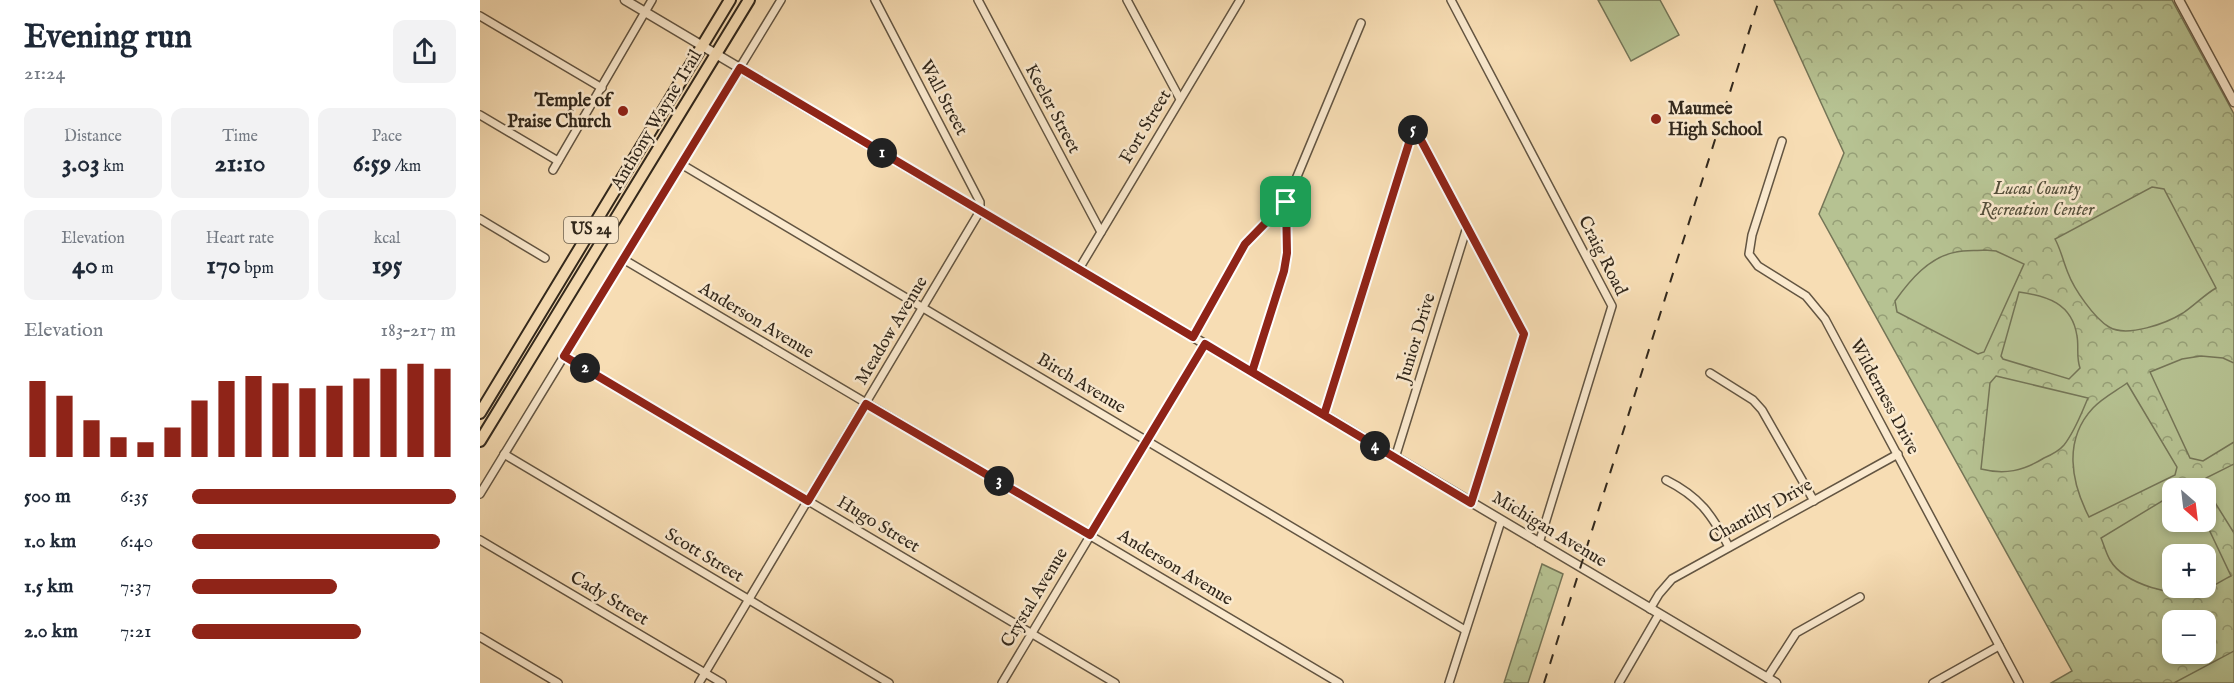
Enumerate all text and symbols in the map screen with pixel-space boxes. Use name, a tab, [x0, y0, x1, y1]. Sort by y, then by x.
text: Evening run	[24, 17, 192, 59]
button: share	[393, 20, 456, 83]
street label: Anthony Wayne Trail	[606, 46, 708, 195]
street label: Wall Street	[914, 56, 972, 140]
street label: Keeler Street	[1019, 60, 1085, 158]
text: 21:24	[24, 61, 65, 86]
street label: Fort Street	[1115, 86, 1177, 168]
place label: Temple of Praise Church	[507, 90, 614, 134]
place label: Maumee High School	[1668, 98, 1763, 142]
marker: Temple of Praise Church	[616, 104, 630, 118]
marker: Maumee High School	[1649, 112, 1663, 126]
pin: 5	[1398, 115, 1428, 145]
text: 5	[1410, 120, 1416, 140]
text: Distance	[64, 127, 122, 147]
text: Time	[222, 127, 258, 147]
text: Pace	[372, 127, 402, 147]
pin: 1	[867, 138, 897, 168]
text: 1	[879, 143, 885, 163]
text: 3.03	[62, 147, 100, 180]
text: 21:10	[214, 147, 266, 180]
text: 6:59	[353, 147, 391, 180]
text: km	[100, 157, 124, 177]
text: /km	[391, 157, 421, 177]
pin	[1260, 176, 1311, 227]
park label: Lucas County Recreation Center	[1980, 178, 2095, 222]
icon: arrive	[1269, 185, 1302, 218]
street label: Craig Road	[1572, 212, 1632, 300]
road number: US 24	[564, 217, 618, 243]
text: Elevation	[61, 229, 125, 249]
text: Heart rate	[206, 229, 274, 249]
text: kcal	[374, 229, 400, 249]
text: 40	[72, 249, 98, 282]
text: 170	[206, 249, 241, 282]
text: 195	[372, 249, 402, 282]
text: m	[98, 259, 114, 279]
text: bpm	[241, 259, 274, 279]
street label: Meadow Avenue	[851, 273, 933, 389]
street label: Anderson Avenue	[693, 277, 818, 365]
street label: Junior Drive	[1392, 290, 1442, 388]
text: Elevation	[24, 318, 103, 343]
text: 183–217 m	[381, 318, 456, 343]
street label: Wilderness Drive	[1844, 335, 1924, 459]
street label: Birch Avenue	[1032, 348, 1130, 420]
pin: 2	[570, 353, 600, 383]
text: 2	[581, 358, 589, 378]
pin: 4	[1360, 431, 1390, 461]
text: 4	[1371, 436, 1379, 456]
pin: 3	[984, 466, 1014, 496]
text: 3	[996, 471, 1002, 491]
street label: Chantilly Drive	[1705, 474, 1817, 550]
north arrow	[2162, 478, 2216, 532]
map controls	[2162, 478, 2216, 664]
text: 500 m	[24, 484, 71, 509]
text: 6:35	[120, 484, 148, 509]
street label: Michigan Avenue	[1487, 487, 1611, 573]
street label: Hugo Street	[832, 491, 924, 559]
street label: Scott Street	[661, 524, 747, 588]
street label: Anderson Avenue	[1112, 524, 1237, 612]
text: 1.0 km	[24, 529, 76, 554]
text: 6:40	[120, 529, 153, 554]
street label: Crystal Avenue	[996, 544, 1074, 652]
button: +	[2162, 544, 2216, 598]
street label: Cady Street	[566, 567, 652, 631]
text: 1.5 km	[24, 574, 74, 599]
text: 7:37	[120, 574, 151, 599]
button: −	[2162, 610, 2216, 664]
text: 2.0 km	[24, 619, 78, 644]
text: 7:21	[120, 619, 151, 644]

